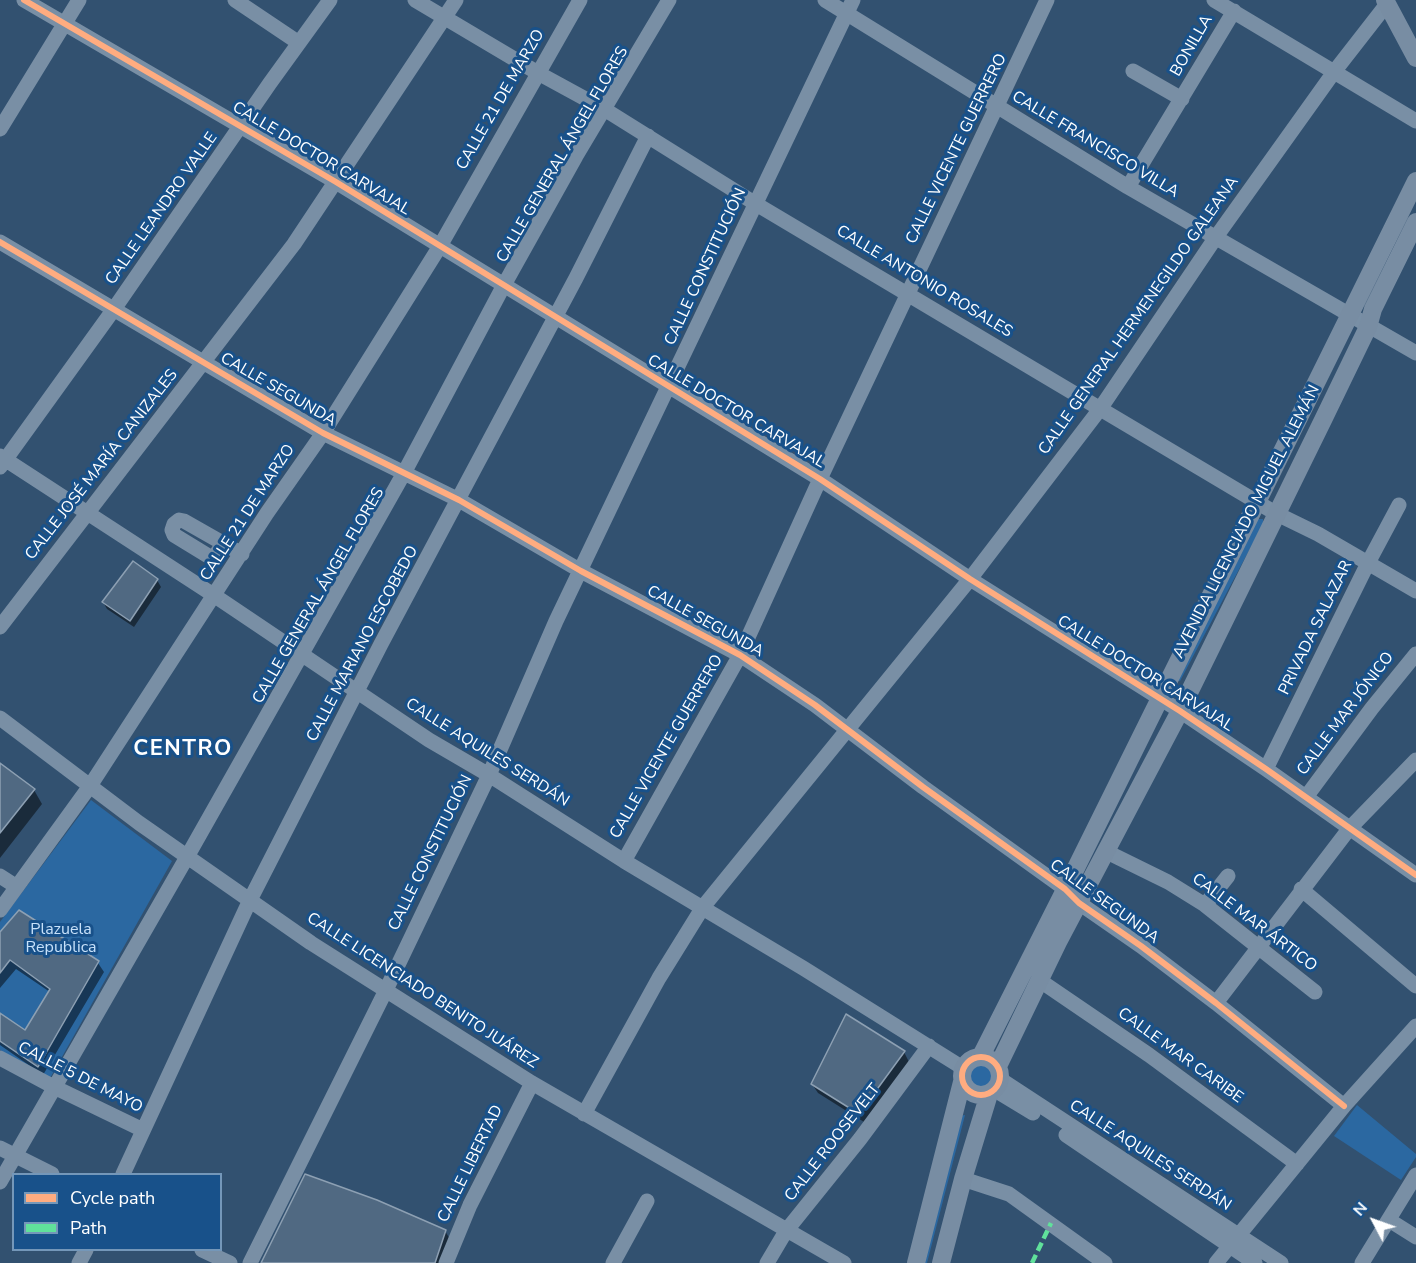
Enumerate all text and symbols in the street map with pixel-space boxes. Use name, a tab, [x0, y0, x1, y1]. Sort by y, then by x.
street label: BONILLA	[1167, 12, 1217, 80]
street label: CALLE 21 DE MARZO	[453, 26, 549, 174]
street label: CALLE GENERAL ÁNGEL FLORES	[493, 44, 633, 266]
street label: CALLE VICENTE GUERRERO	[902, 51, 1012, 247]
street label: CALLE FRANCISCO VILLA	[1008, 88, 1182, 202]
street label: CALLE DOCTOR CARVAJAL	[229, 98, 413, 220]
street label: CALLE LEANDRO VALLE	[102, 129, 222, 289]
street label: CALLE GENERAL HERMENEGILDO GALEANA	[1035, 173, 1243, 459]
street label: CALLE CONSTITUCIÓN	[661, 185, 751, 349]
street label: CALLE ANTONIO ROSALES	[832, 222, 1016, 342]
street label: CALLE SEGUNDA	[217, 349, 339, 431]
street label: CALLE DOCTOR CARVAJAL	[644, 351, 828, 473]
street label: CALLE JOSÉ MARÍA CANIZALES	[22, 366, 182, 564]
street label: AVENIDA LICENCIADO MIGUEL ALEMÁN	[1169, 382, 1325, 662]
street label: CALLE 21 DE MARZO	[197, 441, 299, 585]
street label: CALLE GENERAL ÁNGEL FLORES	[249, 485, 389, 707]
street label: CALLE MARIANO ESCOBEDO	[303, 543, 423, 745]
street label: PRIVADA SALAZAR	[1275, 558, 1357, 698]
street label: CALLE SEGUNDA	[643, 582, 767, 662]
street label: CALLE DOCTOR CARVAJAL	[1053, 612, 1237, 736]
street label: CALLE MAR JÓNICO	[1293, 649, 1399, 779]
street label: CALLE VICENTE GUERRERO	[606, 652, 728, 842]
street label: CALLE AQUILES SERDÁN	[402, 695, 572, 811]
district label: CENTRO	[133, 737, 233, 763]
street label: CALLE CONSTITUCIÓN	[385, 772, 477, 934]
street label: CALLE SEGUNDA	[1046, 856, 1162, 948]
street label: CALLE MAR ÁRTICO	[1188, 870, 1320, 976]
street label: CALLE LICENCIADO BENITO JUÁREZ	[303, 909, 541, 1073]
park label: Plazuela Republica	[26, 920, 96, 958]
street label: CALLE MAR CARIBE	[1114, 1004, 1246, 1108]
street label: CALLE 5 DE MAYO	[14, 1038, 146, 1118]
street label: CALLE ROOSEVELT	[781, 1080, 885, 1206]
street label: CALLE AQUILES SERDÁN	[1065, 1096, 1235, 1216]
street label: CALLE LIBERTAD	[434, 1102, 508, 1226]
legend	[12, 1173, 222, 1251]
text: Cycle path	[70, 1186, 155, 1210]
north arrow	[1344, 1191, 1404, 1251]
text: N	[1348, 1197, 1373, 1221]
text: Path	[70, 1216, 107, 1240]

